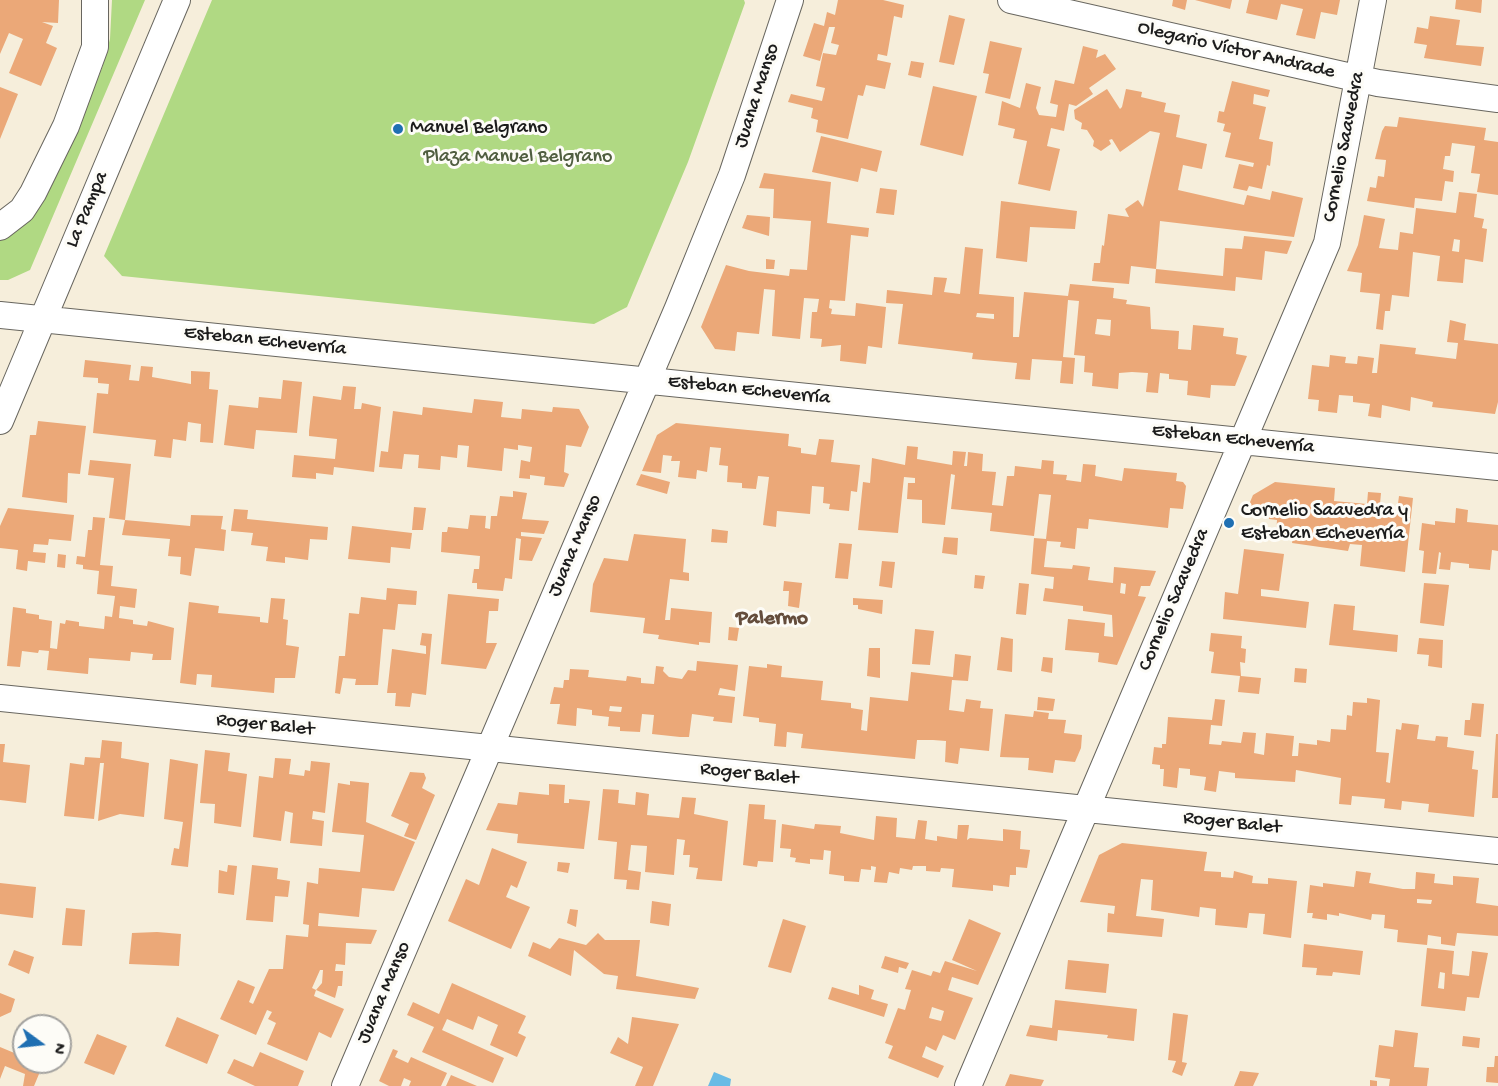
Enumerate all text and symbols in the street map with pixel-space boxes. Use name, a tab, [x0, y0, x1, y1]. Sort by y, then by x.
street label: Olegario Víctor Andrade	[1135, 17, 1337, 85]
street label: Juana Manso	[730, 41, 786, 151]
street label: Cornelio Saavedra	[1319, 70, 1371, 224]
place label: Manuel Belgrano	[410, 117, 548, 141]
marker: Manuel Belgrano	[391, 122, 405, 136]
park label: Plaza Manuel Belgrano	[424, 146, 612, 170]
street label: La Pampa	[61, 168, 115, 252]
street label: Esteban Echeverría	[183, 322, 347, 362]
street label: Esteban Echeverría	[667, 371, 831, 411]
street label: Esteban Echeverría	[1151, 420, 1315, 460]
street label: Juana Manso	[544, 491, 608, 601]
place label: Cornelio Saavedra y Esteban Echeverría	[1241, 500, 1408, 547]
marker: Cornelio Saavedra y Esteban Echeverría	[1222, 516, 1236, 530]
street label: Cornelio Saavedra	[1134, 525, 1216, 675]
district label: Palermo	[736, 607, 808, 633]
street label: Roger Balet	[215, 709, 315, 743]
street label: Roger Balet	[699, 758, 799, 792]
street label: Roger Balet	[1182, 807, 1282, 841]
street label: Juana Manso	[353, 938, 417, 1048]
north arrow	[12, 1014, 72, 1074]
text: N	[47, 1041, 68, 1056]

